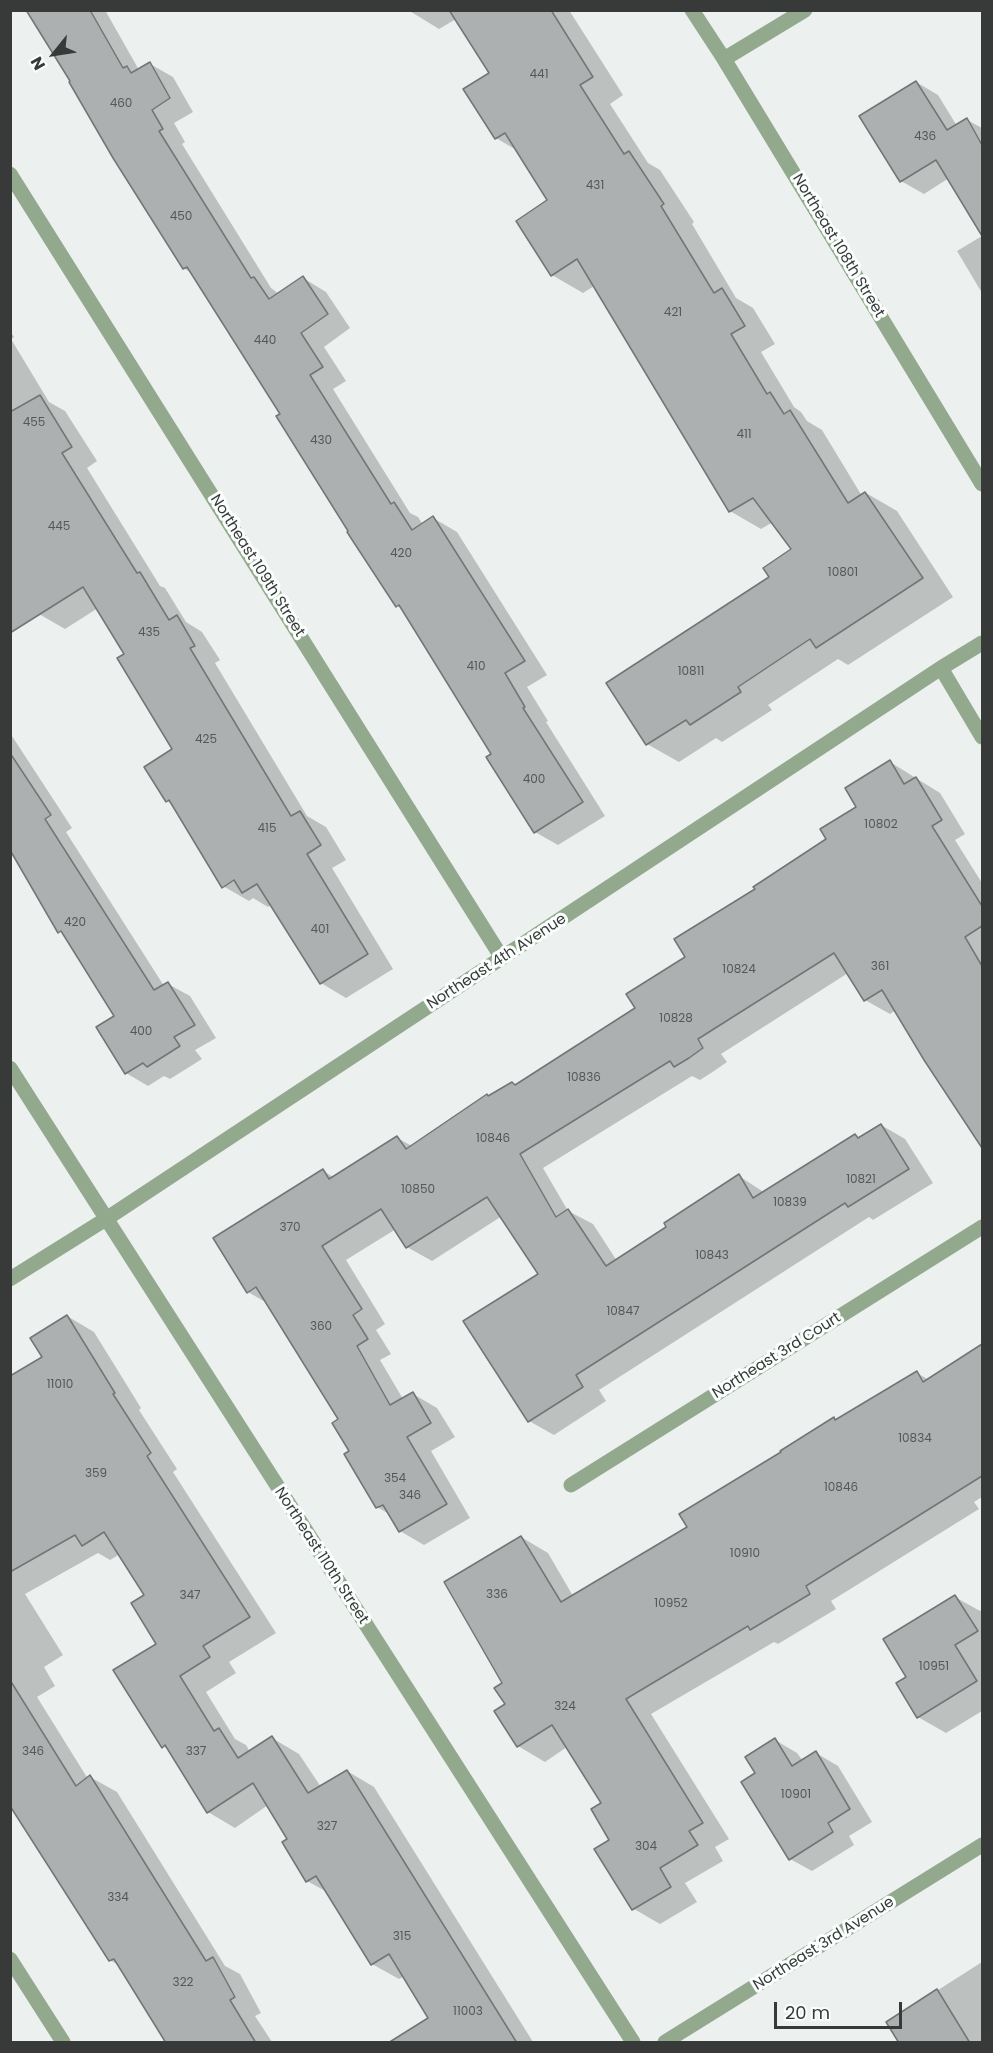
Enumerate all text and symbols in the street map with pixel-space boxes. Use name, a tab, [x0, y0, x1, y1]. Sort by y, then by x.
north arrow	[24, 24, 84, 84]
text: N	[25, 52, 51, 74]
house number: 441	[530, 68, 548, 82]
house number: 460	[110, 97, 132, 111]
house number: 436	[914, 130, 936, 144]
street label: Northeast 108th Street	[788, 171, 888, 321]
house number: 431	[586, 179, 604, 193]
house number: 450	[170, 210, 192, 224]
house number: 421	[664, 306, 682, 320]
house number: 440	[254, 334, 276, 348]
house number: 455	[23, 416, 45, 430]
house number: 411	[736, 428, 752, 442]
house number: 430	[310, 434, 332, 448]
street label: Northeast 109th Street	[206, 492, 308, 640]
house number: 445	[48, 520, 70, 534]
house number: 420	[390, 547, 412, 561]
house number: 10801	[828, 566, 858, 580]
house number: 435	[138, 626, 160, 640]
house number: 410	[467, 660, 485, 674]
house number: 10811	[678, 665, 704, 679]
house number: 425	[195, 733, 217, 747]
house number: 400	[523, 773, 545, 787]
house number: 10802	[864, 818, 898, 832]
house number: 415	[258, 822, 276, 836]
street label: Northeast 4th Avenue	[424, 910, 570, 1014]
house number: 420	[64, 916, 86, 930]
house number: 401	[311, 923, 329, 937]
house number: 361	[871, 960, 889, 974]
house number: 10824	[722, 963, 756, 977]
house number: 10828	[659, 1012, 693, 1026]
house number: 400	[130, 1025, 152, 1039]
house number: 10836	[567, 1071, 601, 1085]
house number: 10846	[476, 1132, 510, 1146]
house number: 10821	[846, 1173, 876, 1187]
house number: 10850	[401, 1183, 435, 1197]
house number: 10839	[773, 1196, 807, 1210]
house number: 370	[279, 1221, 301, 1235]
house number: 10843	[695, 1249, 729, 1263]
house number: 10847	[606, 1305, 640, 1319]
street label: Northeast 3rd Court	[709, 1309, 845, 1403]
house number: 360	[310, 1320, 332, 1334]
house number: 11010	[47, 1378, 73, 1392]
house number: 10834	[898, 1432, 932, 1446]
house number: 359	[85, 1467, 107, 1481]
house number: 354	[384, 1472, 406, 1486]
house number: 10846	[824, 1481, 858, 1495]
street label: Northeast 110th Street	[270, 1484, 372, 1628]
house number: 346	[399, 1489, 421, 1503]
house number: 10910	[730, 1547, 760, 1561]
house number: 336	[486, 1588, 508, 1602]
house number: 347	[179, 1589, 201, 1603]
house number: 10952	[654, 1597, 688, 1611]
house number: 10951	[919, 1660, 949, 1674]
house number: 324	[554, 1700, 576, 1714]
house number: 346	[22, 1745, 44, 1759]
house number: 337	[186, 1745, 206, 1759]
house number: 10901	[781, 1788, 811, 1802]
house number: 327	[317, 1820, 337, 1834]
house number: 304	[635, 1840, 657, 1854]
house number: 334	[107, 1891, 129, 1905]
street label: Northeast 3rd Avenue	[750, 1893, 898, 1995]
house number: 315	[393, 1930, 411, 1944]
house number: 322	[173, 1976, 193, 1990]
scale bar	[777, 1990, 904, 2028]
text: 20 m	[785, 2000, 830, 2025]
house number: 11003	[453, 2005, 483, 2019]

